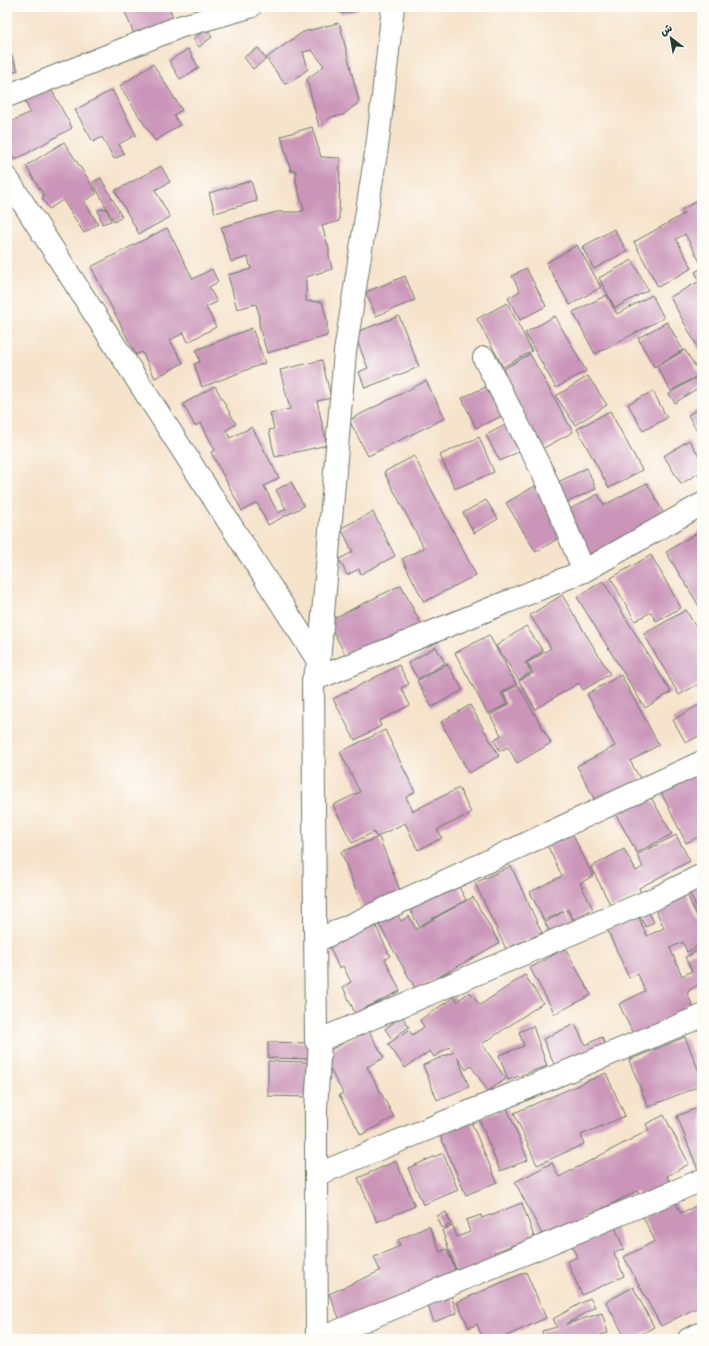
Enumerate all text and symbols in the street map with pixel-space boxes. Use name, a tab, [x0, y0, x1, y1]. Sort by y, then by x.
north arrow	[651, 18, 691, 58]
text: ش	[657, 20, 675, 39]

